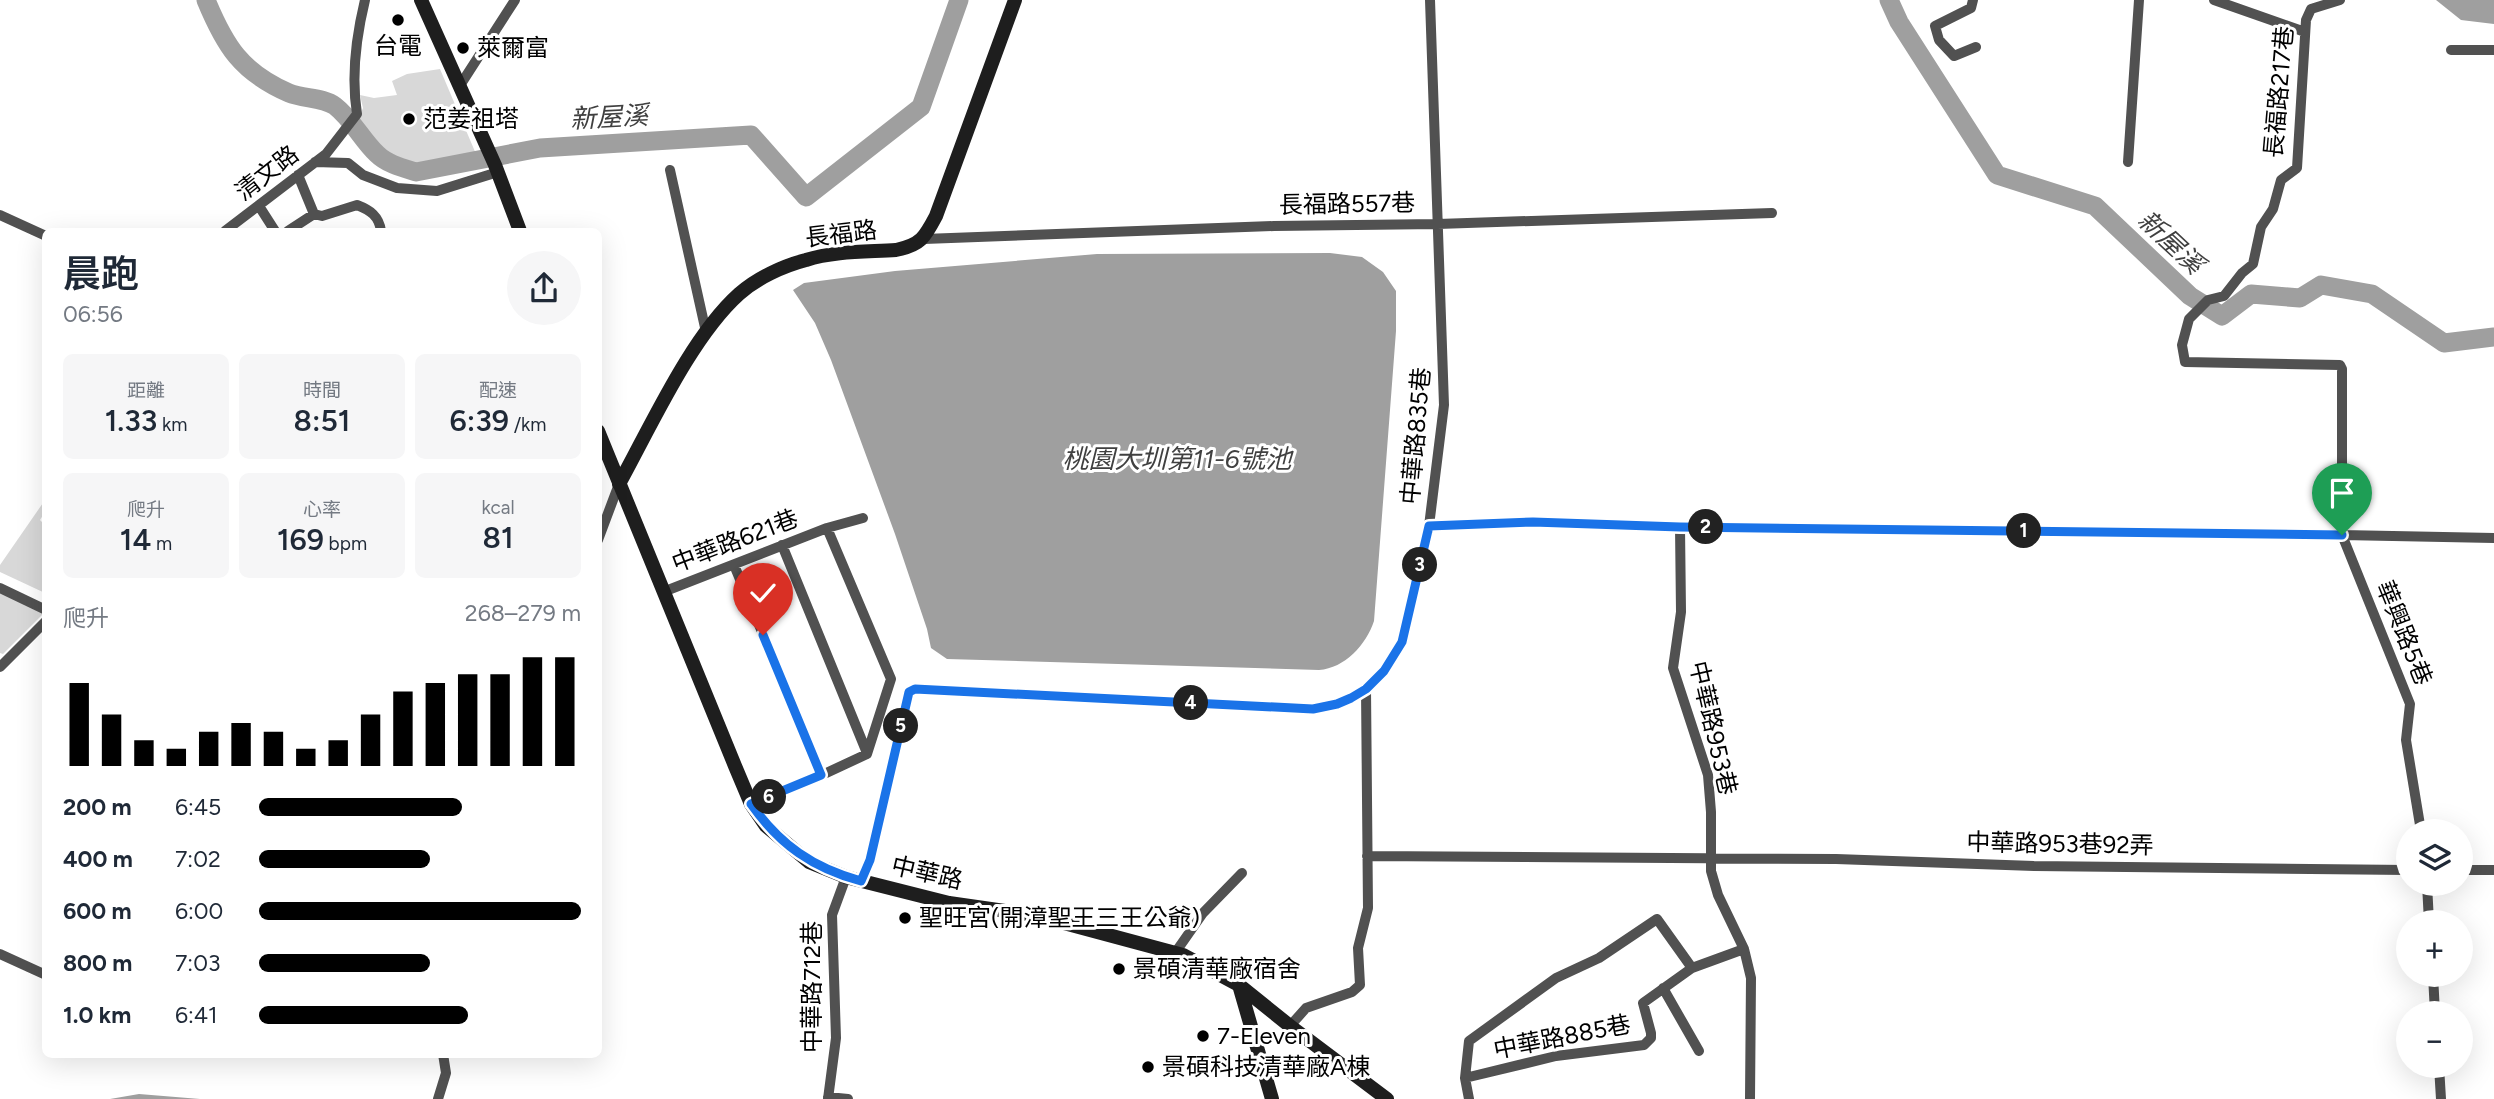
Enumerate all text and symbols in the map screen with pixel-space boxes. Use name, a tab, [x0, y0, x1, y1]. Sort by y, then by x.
marker: 台電	[390, 12, 406, 28]
street label: 長福路217巷	[2258, 25, 2299, 159]
place label: 台電	[374, 31, 422, 60]
place label: 萊爾富	[477, 33, 549, 62]
marker: 萊爾富	[455, 40, 471, 56]
water label: 新屋溪	[569, 99, 653, 135]
place label: 范姜祖塔	[423, 104, 519, 133]
marker: 范姜祖塔	[401, 111, 417, 127]
street label: 清文路	[229, 139, 304, 206]
street label: 長福路557巷	[1278, 188, 1415, 219]
water label: 新屋溪	[2132, 204, 2213, 283]
street label: 長福路	[803, 215, 878, 252]
text: 晨跑	[63, 251, 139, 297]
button: share	[507, 251, 581, 325]
text: 06:56	[63, 300, 123, 328]
street label: 中華路835巷	[1395, 366, 1436, 506]
text: 距離	[127, 379, 165, 402]
text: 時間	[303, 379, 341, 402]
text: 配速	[479, 379, 517, 402]
text: 1.33	[105, 402, 157, 439]
text: 8:51	[294, 402, 350, 439]
text: 6:39	[450, 402, 509, 439]
text: km	[157, 413, 187, 436]
text: /km	[509, 413, 546, 436]
water label: 桃園大圳第11-6號池	[1062, 443, 1295, 475]
pin	[2312, 463, 2372, 535]
icon: arrive	[2323, 474, 2361, 512]
text: kcal	[481, 496, 515, 519]
text: 爬升	[127, 498, 165, 521]
text: 心率	[303, 498, 341, 521]
street label: 中華路621巷	[668, 503, 802, 578]
pin: 2	[1688, 510, 1724, 544]
pin: 1	[2007, 514, 2042, 548]
text: 2	[1700, 515, 1711, 538]
text: 81	[483, 519, 513, 556]
text: 1	[2019, 519, 2028, 542]
text: 14	[120, 521, 151, 558]
text: 169	[277, 521, 324, 558]
text: m	[151, 532, 172, 555]
text: bpm	[324, 532, 367, 555]
pin: 3	[1402, 548, 1438, 582]
text: 3	[1414, 553, 1425, 576]
pin	[733, 563, 793, 635]
icon: check	[744, 574, 782, 612]
street label: 華興路5巷	[2370, 576, 2438, 689]
text: 268–279 m	[465, 599, 581, 627]
text: 爬升	[63, 604, 109, 632]
street label: 中華路953巷	[1684, 658, 1743, 798]
pin: 4	[1174, 686, 1208, 720]
text: 4	[1184, 691, 1197, 714]
pin: 5	[884, 708, 918, 744]
text: 5	[895, 714, 906, 737]
pin: 6	[752, 780, 786, 814]
text: 6	[763, 785, 774, 808]
text: 200 m	[63, 793, 132, 821]
text: 6:45	[175, 793, 221, 821]
map controls	[2396, 819, 2473, 1078]
button: layers	[2396, 819, 2473, 896]
street label: 中華路953巷92弄	[1966, 827, 2154, 860]
text: 400 m	[63, 845, 133, 873]
text: 7:02	[175, 845, 221, 873]
street label: 中華路	[889, 850, 965, 895]
text: 600 m	[63, 897, 132, 925]
text: 6:00	[175, 897, 223, 925]
place label: 聖旺宮(開漳聖王三王公爺)	[919, 903, 1200, 932]
marker: 聖旺宮(開漳聖王三王公爺)	[897, 910, 913, 926]
button: +	[2396, 910, 2473, 987]
street label: 中華路712巷	[797, 921, 826, 1053]
text: 800 m	[63, 949, 132, 977]
text: 7:03	[175, 949, 220, 977]
place label: 景碩清華廠宿舍	[1133, 954, 1301, 983]
marker: 景碩清華廠宿舍	[1111, 961, 1127, 977]
text: 1.0 km	[63, 1001, 131, 1029]
text: 6:41	[175, 1001, 218, 1029]
button: −	[2396, 1001, 2473, 1078]
street label: 中華路885巷	[1491, 1009, 1633, 1064]
place label: 7-Eleven	[1217, 1021, 1311, 1050]
marker: 7-Eleven	[1195, 1028, 1211, 1044]
place label: 景碩科技清華廠A棟	[1162, 1052, 1370, 1081]
marker: 景碩科技清華廠A棟	[1140, 1059, 1156, 1075]

